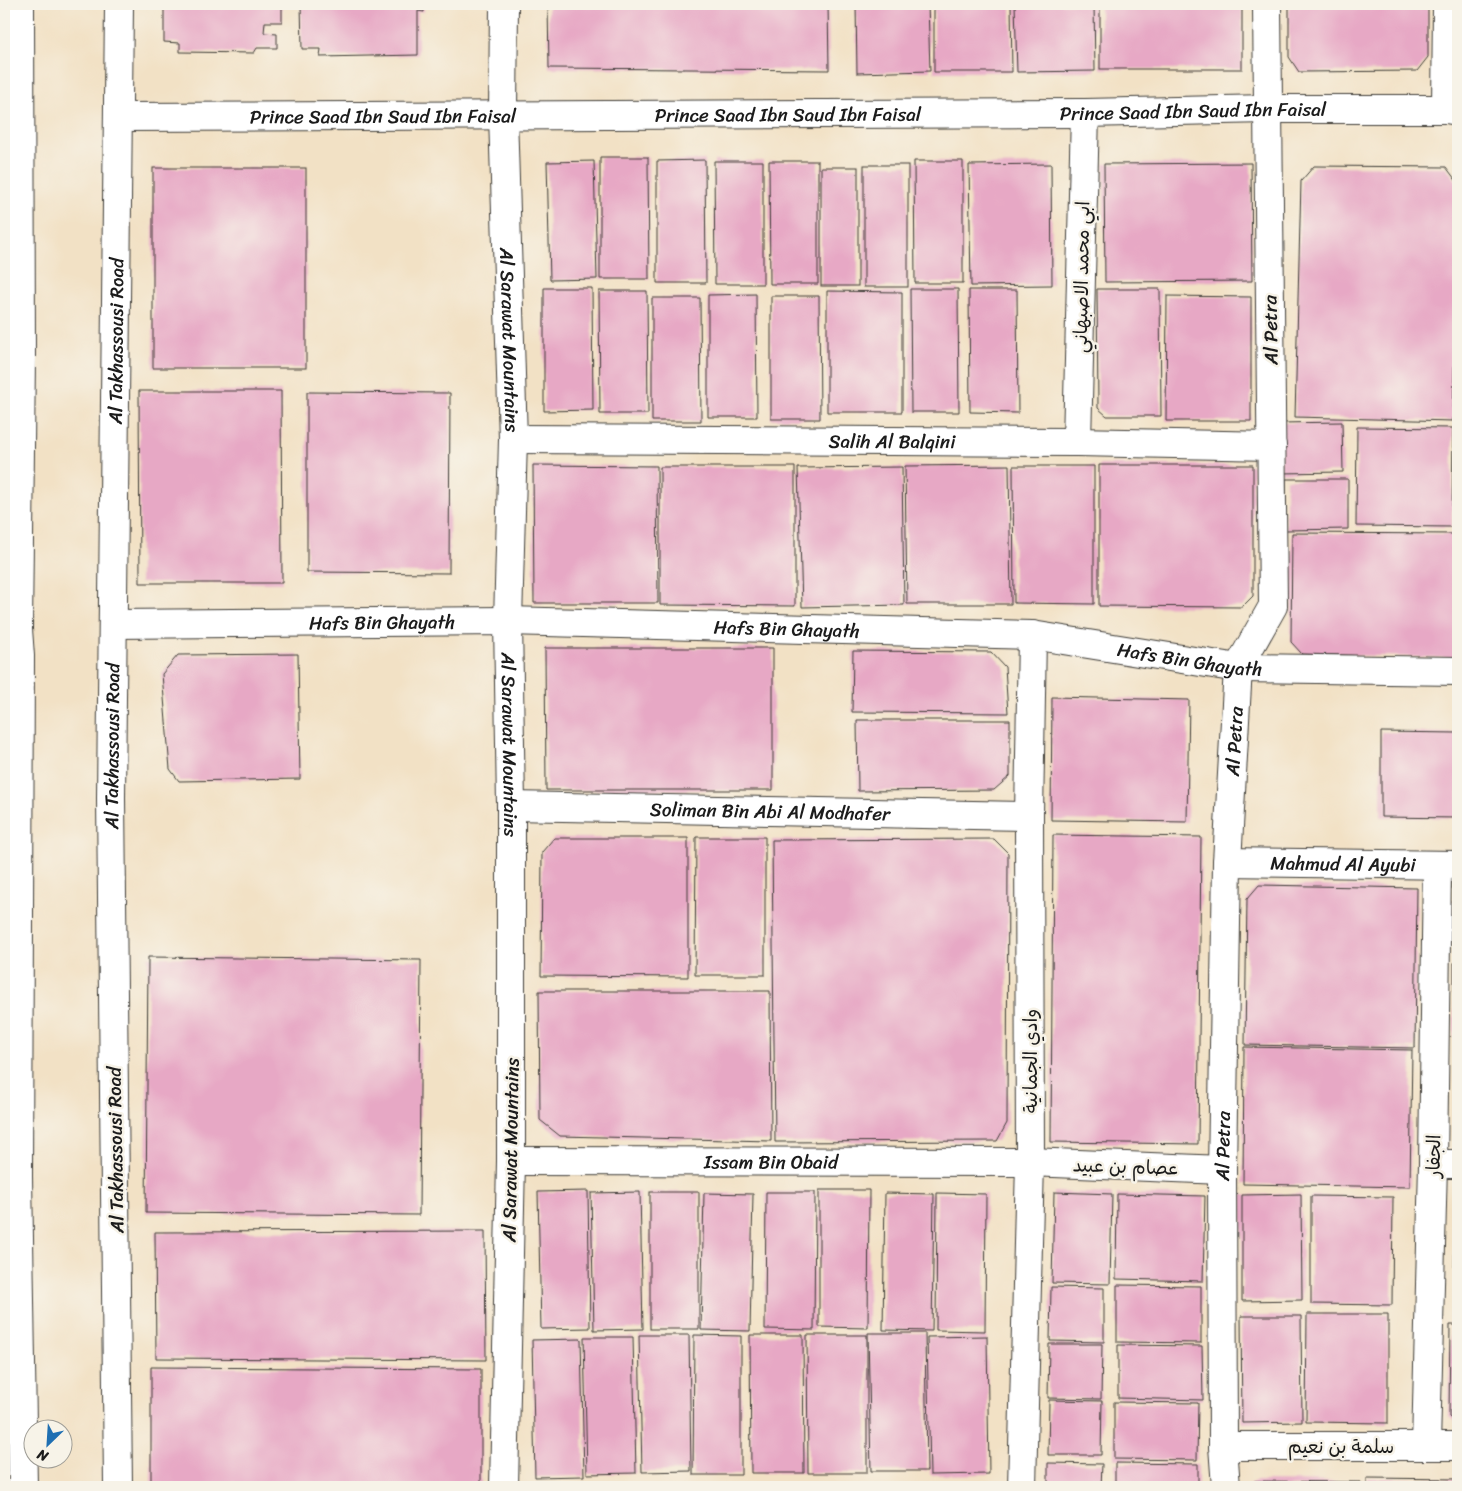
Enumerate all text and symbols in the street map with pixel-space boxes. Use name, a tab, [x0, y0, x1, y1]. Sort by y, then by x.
street label: Prince Saad Ibn Saud Ibn Faisal	[1060, 93, 1327, 130]
street label: Prince Saad Ibn Saud Ibn Faisal	[655, 98, 922, 132]
street label: Prince Saad Ibn Saud Ibn Faisal	[250, 99, 517, 133]
street label: ابي محمد الاصبهاني	[1064, 201, 1099, 353]
street label: Al Sarawat Mountains	[490, 246, 529, 433]
street label: Al Takhassousi Road	[99, 256, 133, 425]
street label: Al Petra	[1253, 294, 1288, 366]
street label: Salih Al Balqini	[828, 425, 956, 458]
street label: Hafs Bin Ghayath	[309, 605, 455, 640]
street label: Hafs Bin Ghayath	[713, 611, 860, 647]
street label: Hafs Bin Ghayath	[1115, 633, 1263, 685]
street label: Al Sarawat Mountains	[491, 651, 527, 837]
street label: Al Takhassousi Road	[95, 661, 129, 830]
street label: Al Petra	[1216, 705, 1253, 778]
street label: Soliman Bin Abi Al Modhafer	[650, 793, 891, 830]
street label: Mahmud Al Ayubi	[1270, 847, 1417, 881]
street label: وادي الجمانية	[1014, 1009, 1047, 1113]
street label: Al Sarawat Mountains	[492, 1057, 529, 1244]
street label: Al Takhassousi Road	[98, 1065, 133, 1234]
street label: Al Petra	[1206, 1110, 1240, 1182]
street label: الجفار	[1417, 1134, 1450, 1180]
street label: Issam Bin Obaid	[703, 1145, 840, 1179]
street label: عصام بن عبيد	[1072, 1148, 1180, 1185]
north arrow	[22, 1418, 72, 1468]
street label: سلمة بن نعيم	[1288, 1430, 1394, 1463]
text: N	[33, 1442, 53, 1469]

